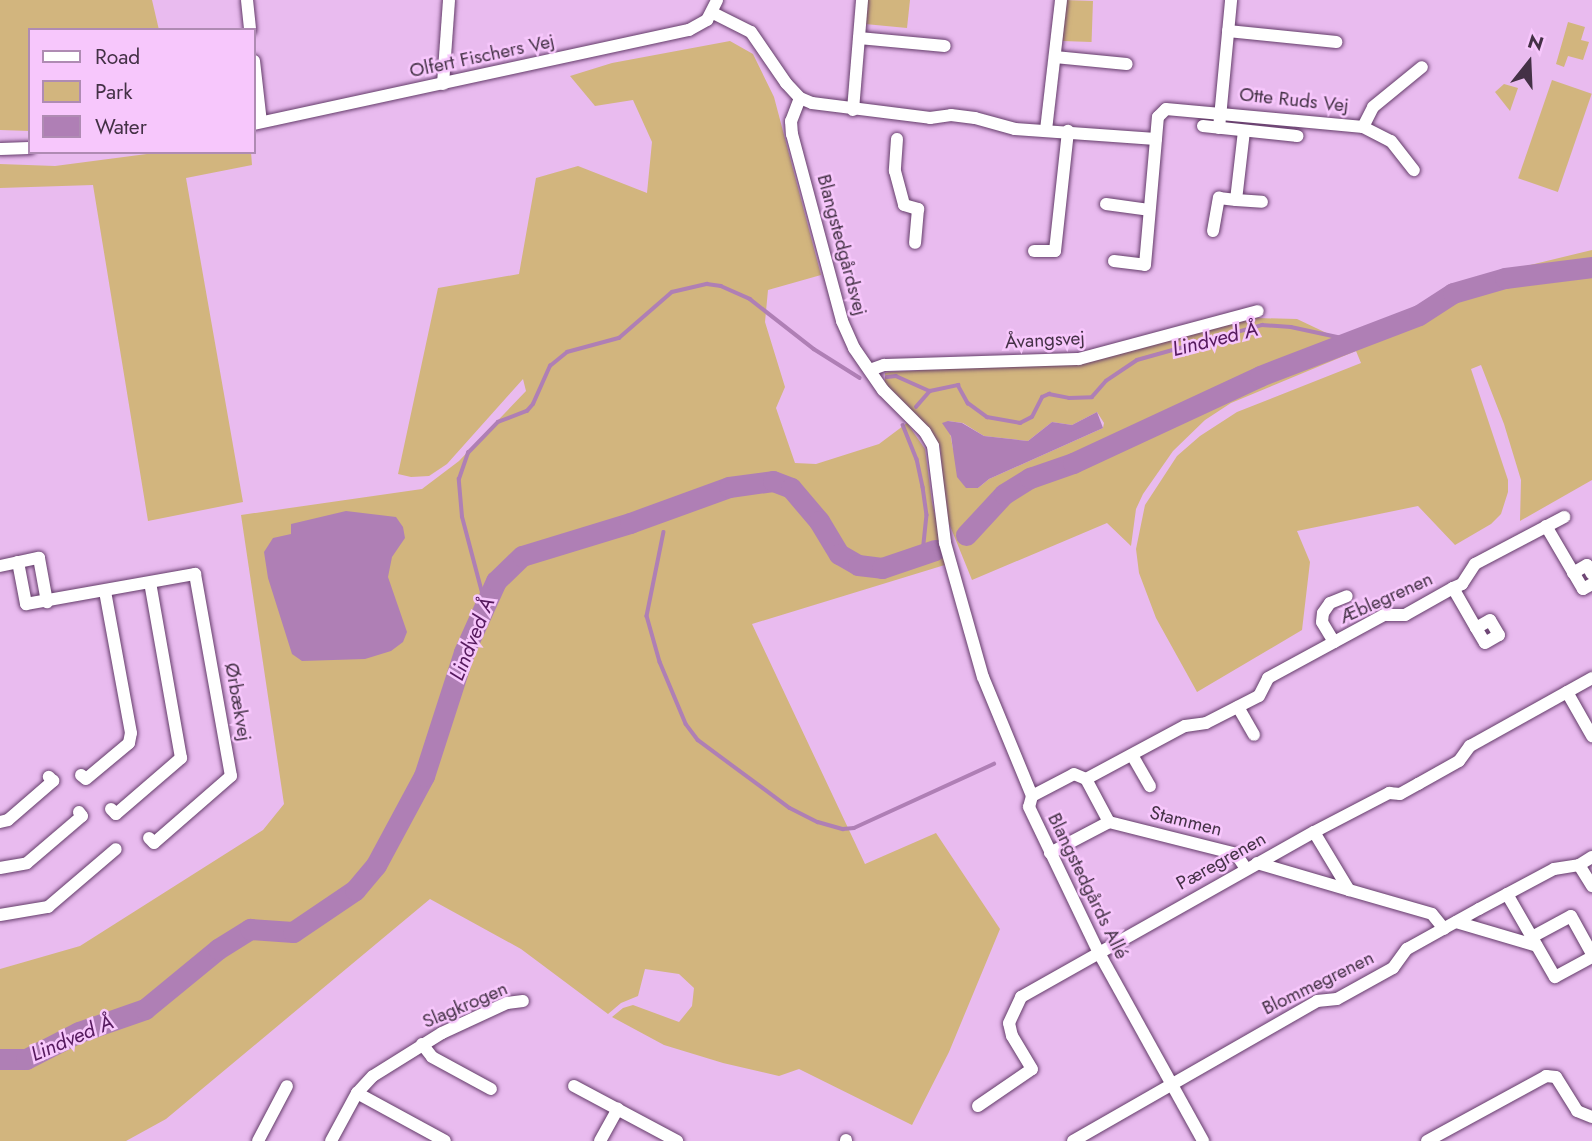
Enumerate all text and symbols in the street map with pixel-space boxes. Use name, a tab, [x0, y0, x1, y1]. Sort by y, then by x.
text: N	[1524, 27, 1547, 58]
legend	[28, 28, 256, 154]
north arrow	[1494, 28, 1564, 98]
street label: Olfert Fischers Vej	[407, 29, 557, 83]
text: Road	[95, 42, 140, 72]
text: Park	[95, 77, 132, 107]
street label: Otte Ruds Vej	[1238, 83, 1350, 117]
text: Water	[95, 112, 147, 142]
street label: Blangstedgårdsvej	[812, 172, 872, 318]
water label: Lindved Å	[1170, 316, 1260, 362]
street label: Åvangsvej	[1004, 327, 1086, 353]
street label: Æblegrenen	[1336, 567, 1436, 629]
water label: Lindved Å	[444, 594, 500, 684]
street label: Ørbækvej	[220, 661, 256, 743]
street label: Stammen	[1148, 801, 1224, 841]
street label: Blangstedgårds Allé	[1043, 809, 1133, 963]
street label: Pæregrenen	[1172, 827, 1270, 895]
street label: Blommegrenen	[1258, 946, 1378, 1020]
street label: Slagkrogen	[419, 977, 511, 1033]
water label: Lindved Å	[27, 1009, 117, 1067]

